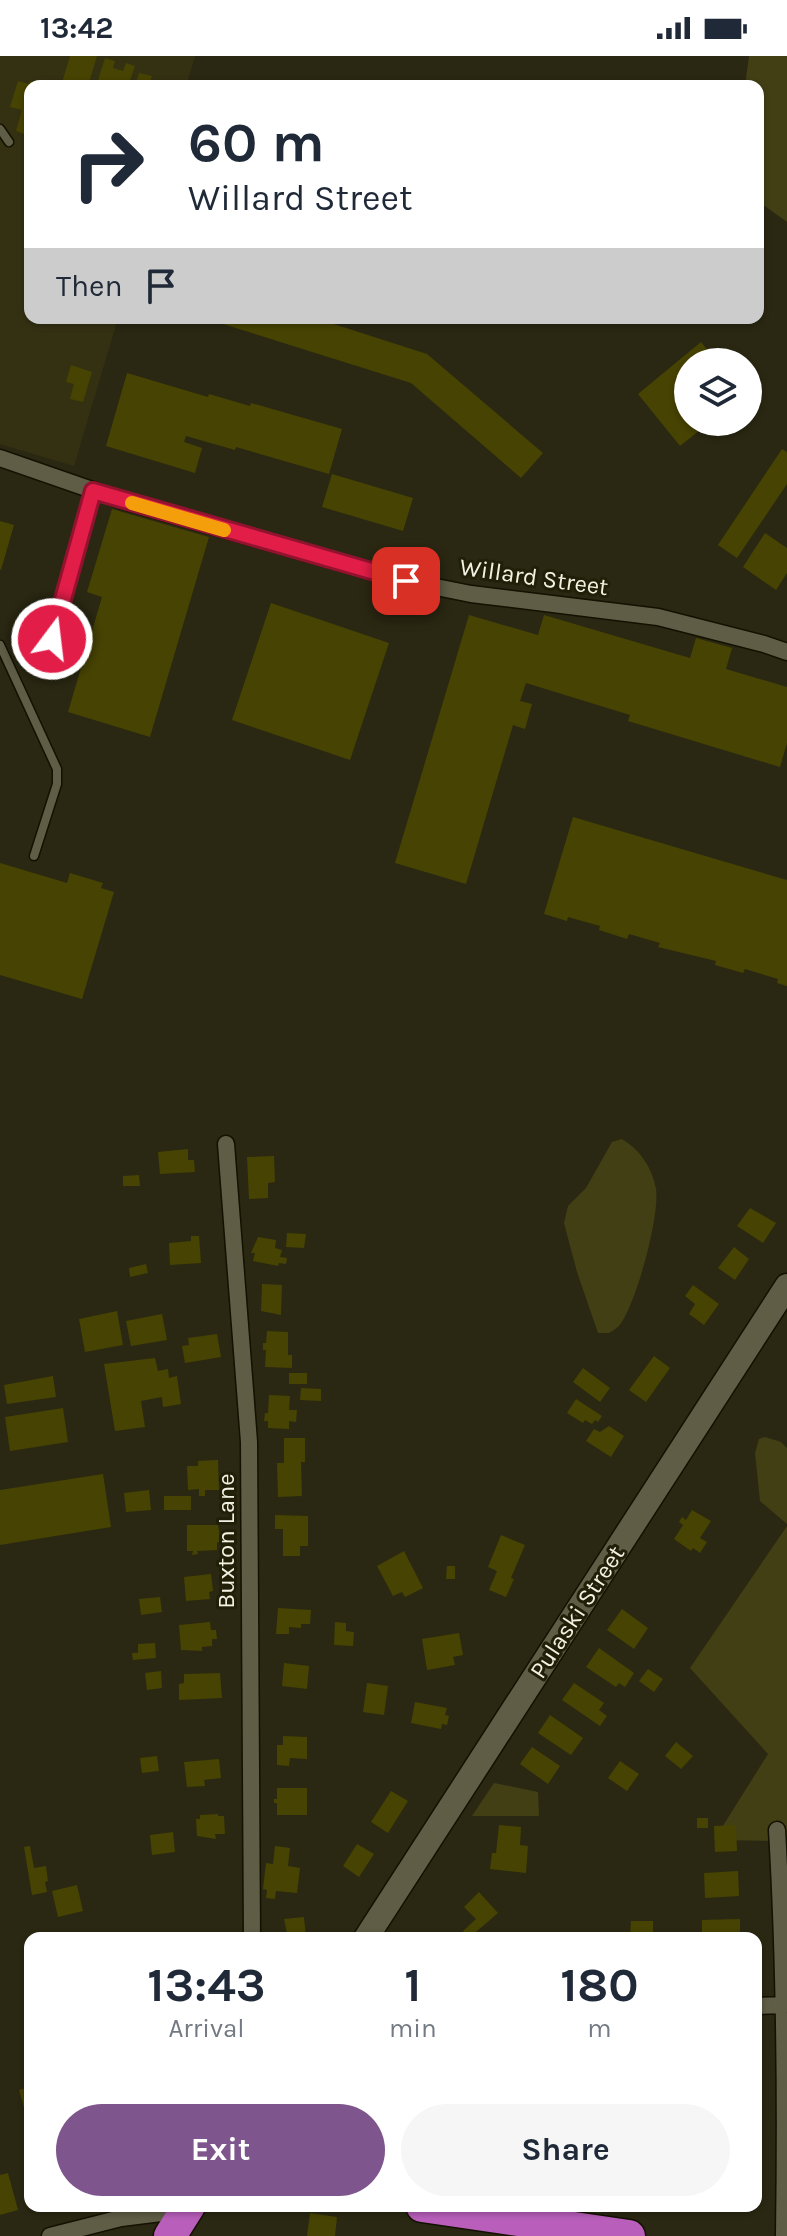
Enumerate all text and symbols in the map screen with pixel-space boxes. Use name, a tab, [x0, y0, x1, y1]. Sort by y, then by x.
text: 13:42	[40, 10, 113, 46]
text: 60 m	[188, 110, 325, 175]
icon: right	[56, 112, 160, 216]
text: Willard Street	[188, 177, 413, 219]
icon: arrive	[139, 264, 183, 308]
text: Then	[56, 268, 123, 304]
map controls	[674, 348, 762, 436]
button: layers	[674, 348, 762, 436]
pin	[372, 547, 440, 615]
street label: Willard Street	[458, 553, 610, 601]
icon: arrive	[384, 559, 428, 603]
position arrow	[10, 597, 94, 681]
street label: Buxton Lane	[212, 1473, 240, 1609]
street label: Pulaski Street	[524, 1540, 630, 1684]
text: 13:43	[147, 1957, 266, 2013]
text: 1	[404, 1957, 421, 2013]
text: 180	[560, 1957, 639, 2013]
text: Arrival	[168, 2013, 245, 2044]
text: min	[389, 2013, 437, 2044]
text: m	[587, 2013, 612, 2044]
button: Exit	[56, 2104, 385, 2196]
button: Share	[401, 2104, 730, 2196]

